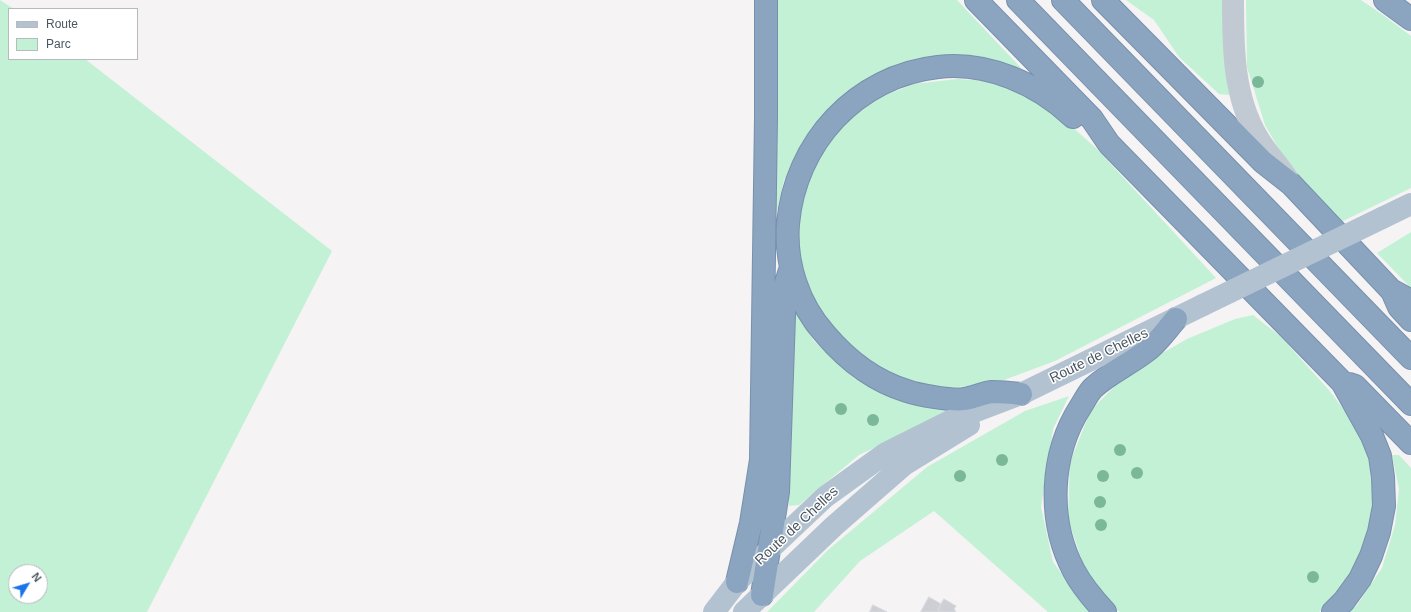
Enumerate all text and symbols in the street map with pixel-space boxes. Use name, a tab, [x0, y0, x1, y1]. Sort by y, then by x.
legend	[8, 8, 138, 60]
text: Route	[46, 17, 78, 31]
text: Parc	[46, 37, 71, 51]
street label: Route de Chelles	[1047, 325, 1151, 387]
street label: Route de Chelles	[752, 483, 842, 569]
north arrow	[8, 564, 48, 604]
text: N	[29, 570, 44, 584]

